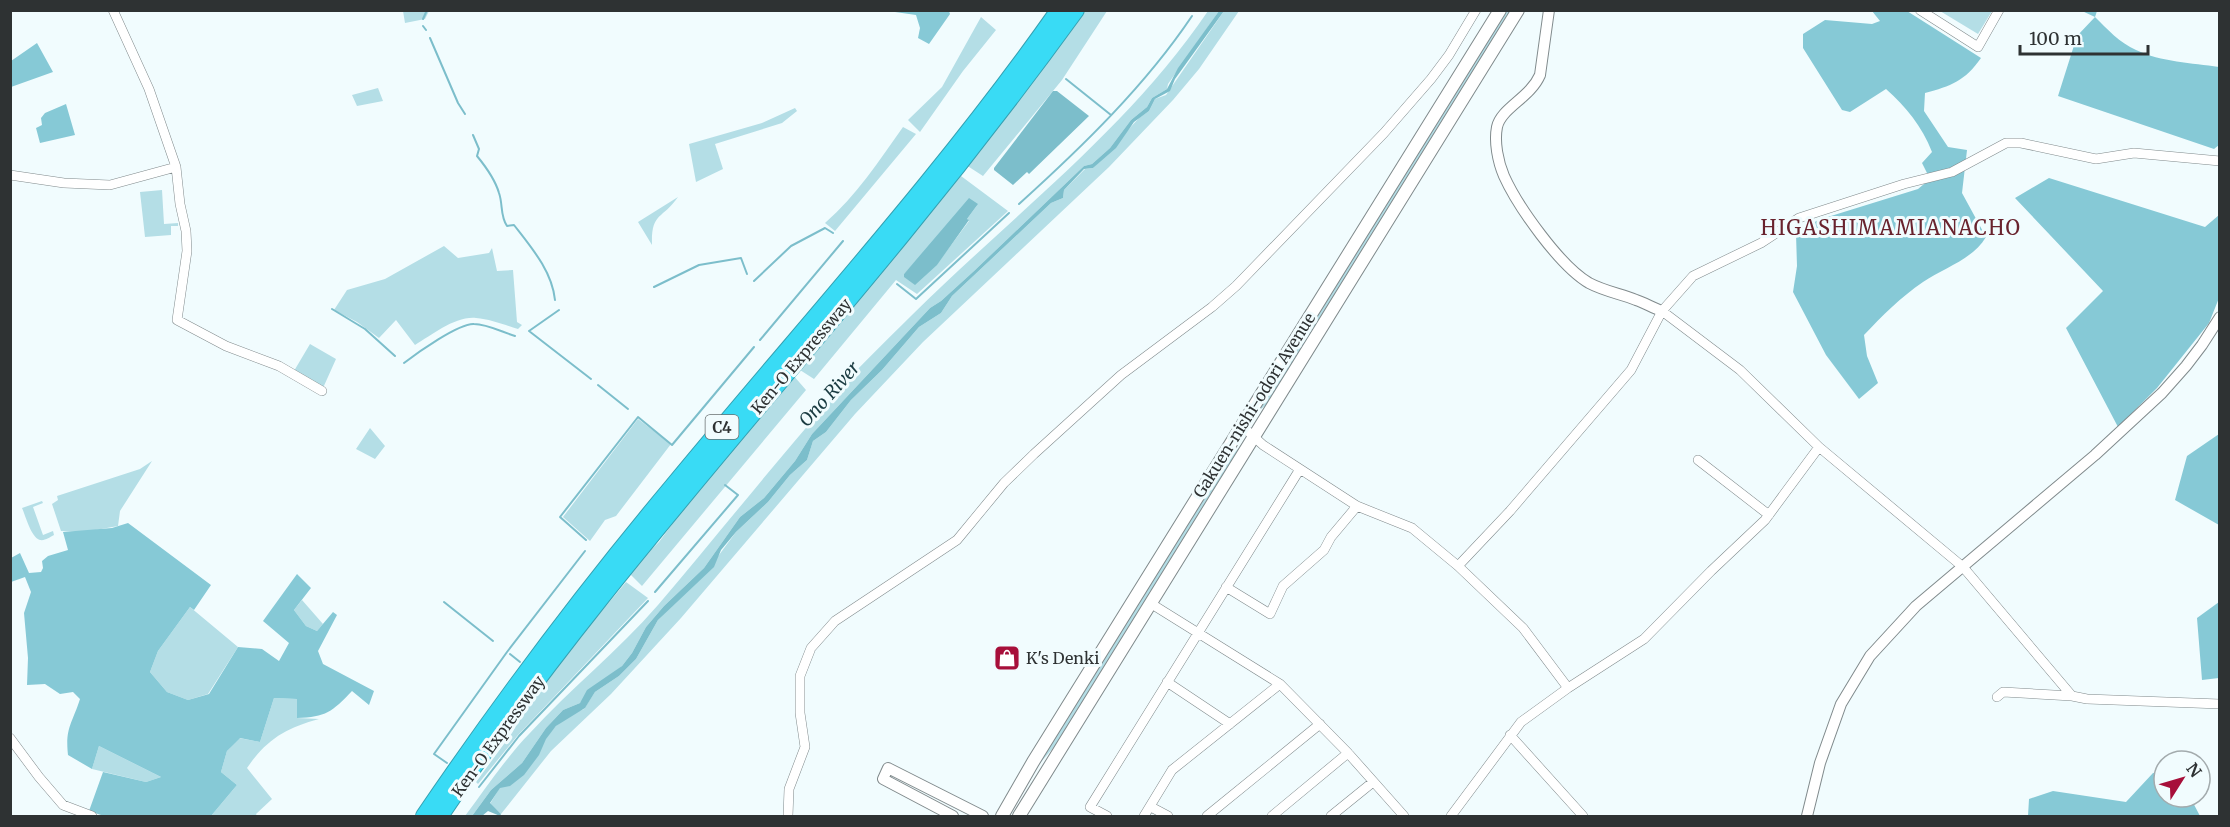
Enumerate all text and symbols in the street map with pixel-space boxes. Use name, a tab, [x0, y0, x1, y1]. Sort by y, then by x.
scale bar	[2020, 18, 2148, 56]
text: 100 m	[2029, 27, 2082, 50]
district label: HIGASHIMAMIANACHO	[1760, 215, 2022, 240]
street label: Ken-O Expressway	[747, 294, 856, 418]
street label: Gakuen-nishi-odori Avenue	[1189, 309, 1319, 501]
water label: Ono River	[794, 356, 865, 431]
road number: C4	[706, 415, 738, 439]
shop icon: K's Denki	[992, 643, 1022, 673]
place label: K's Denki	[1026, 648, 1099, 668]
street label: Ken-O Expressway	[447, 671, 549, 801]
north arrow	[2152, 749, 2212, 809]
text: N	[2182, 759, 2206, 781]

